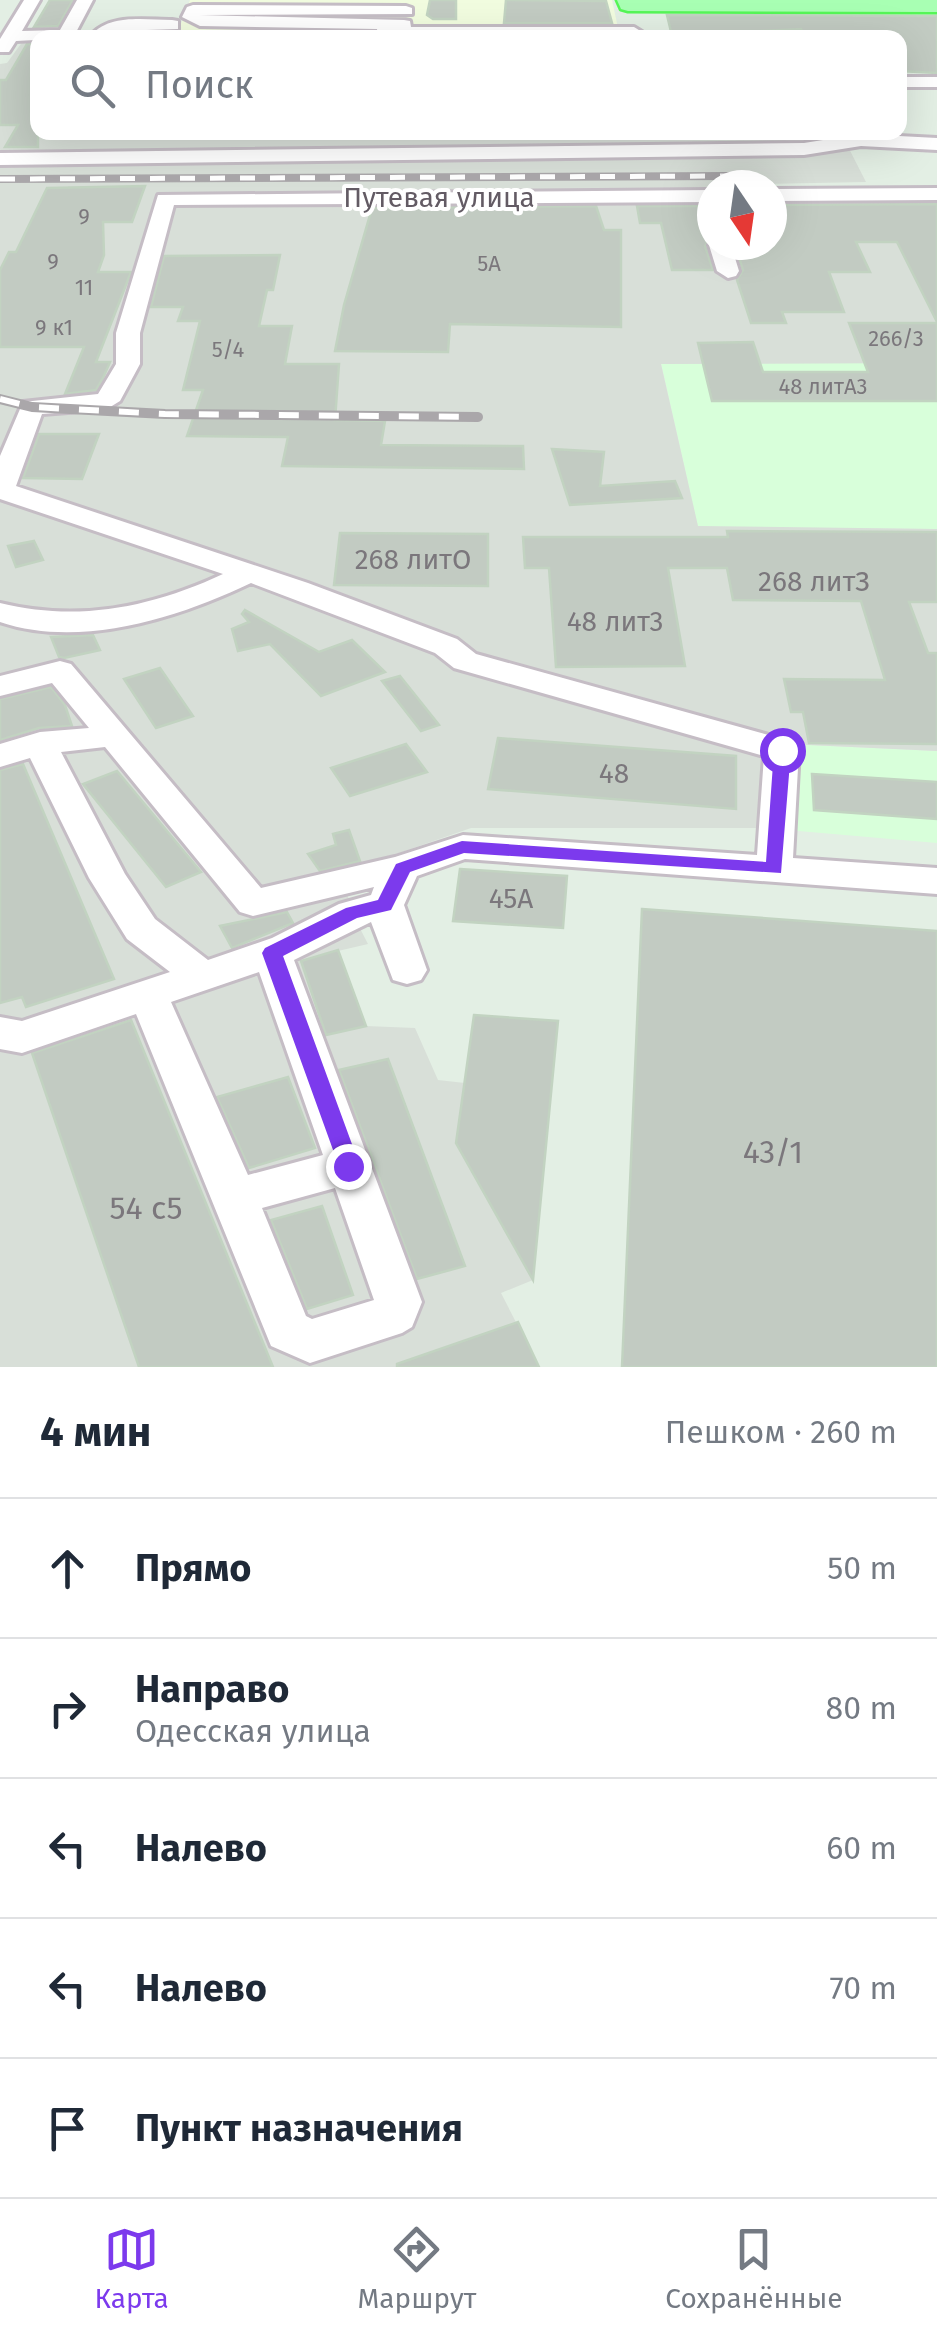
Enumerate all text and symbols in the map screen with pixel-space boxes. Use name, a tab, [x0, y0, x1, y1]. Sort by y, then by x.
search box	[30, 30, 907, 140]
icon: search	[65, 58, 120, 113]
text: Поиск	[145, 62, 254, 108]
north arrow	[697, 170, 787, 260]
street label: Путевая улица	[343, 181, 535, 214]
house number: 9	[78, 203, 90, 230]
house number: 9	[47, 248, 59, 275]
house number: 5А	[477, 250, 501, 277]
house number: 11	[75, 274, 93, 301]
house number: 9 к1	[35, 314, 73, 341]
house number: 266/3	[868, 325, 924, 352]
house number: 5/4	[212, 336, 245, 363]
house number: 48 литА3	[778, 373, 868, 400]
house number: 268 литО	[355, 543, 471, 576]
house number: 268 литЗ	[758, 565, 870, 598]
house number: 48 лит3	[567, 605, 663, 638]
route start	[760, 728, 806, 774]
house number: 48	[599, 757, 629, 790]
house number: 45А	[489, 882, 533, 915]
house number: 43/1	[743, 1133, 803, 1171]
route end	[326, 1144, 372, 1190]
house number: 54 с5	[110, 1189, 182, 1227]
text: 4 мин	[40, 1407, 151, 1457]
text: Пешком · 260 m	[665, 1413, 897, 1451]
icon: ahead	[40, 1541, 95, 1596]
text: Прямо	[135, 1545, 251, 1591]
text: 50 m	[827, 1549, 897, 1587]
text: Направо	[135, 1666, 289, 1712]
icon: right	[40, 1681, 95, 1736]
text: 80 m	[826, 1689, 897, 1727]
text: Одесская улица	[135, 1712, 371, 1750]
icon: left	[40, 1821, 95, 1876]
text: Налево	[135, 1825, 267, 1871]
text: 60 m	[826, 1829, 897, 1867]
icon: left	[40, 1961, 95, 2016]
text: Налево	[135, 1965, 267, 2011]
text: 70 m	[829, 1969, 897, 2007]
icon: arrive	[40, 2101, 95, 2156]
text: Пункт назначения	[135, 2105, 463, 2151]
tab: Карта	[94, 2222, 169, 2315]
tab: Маршрут	[358, 2222, 476, 2315]
tab: Сохранённые	[665, 2222, 843, 2315]

